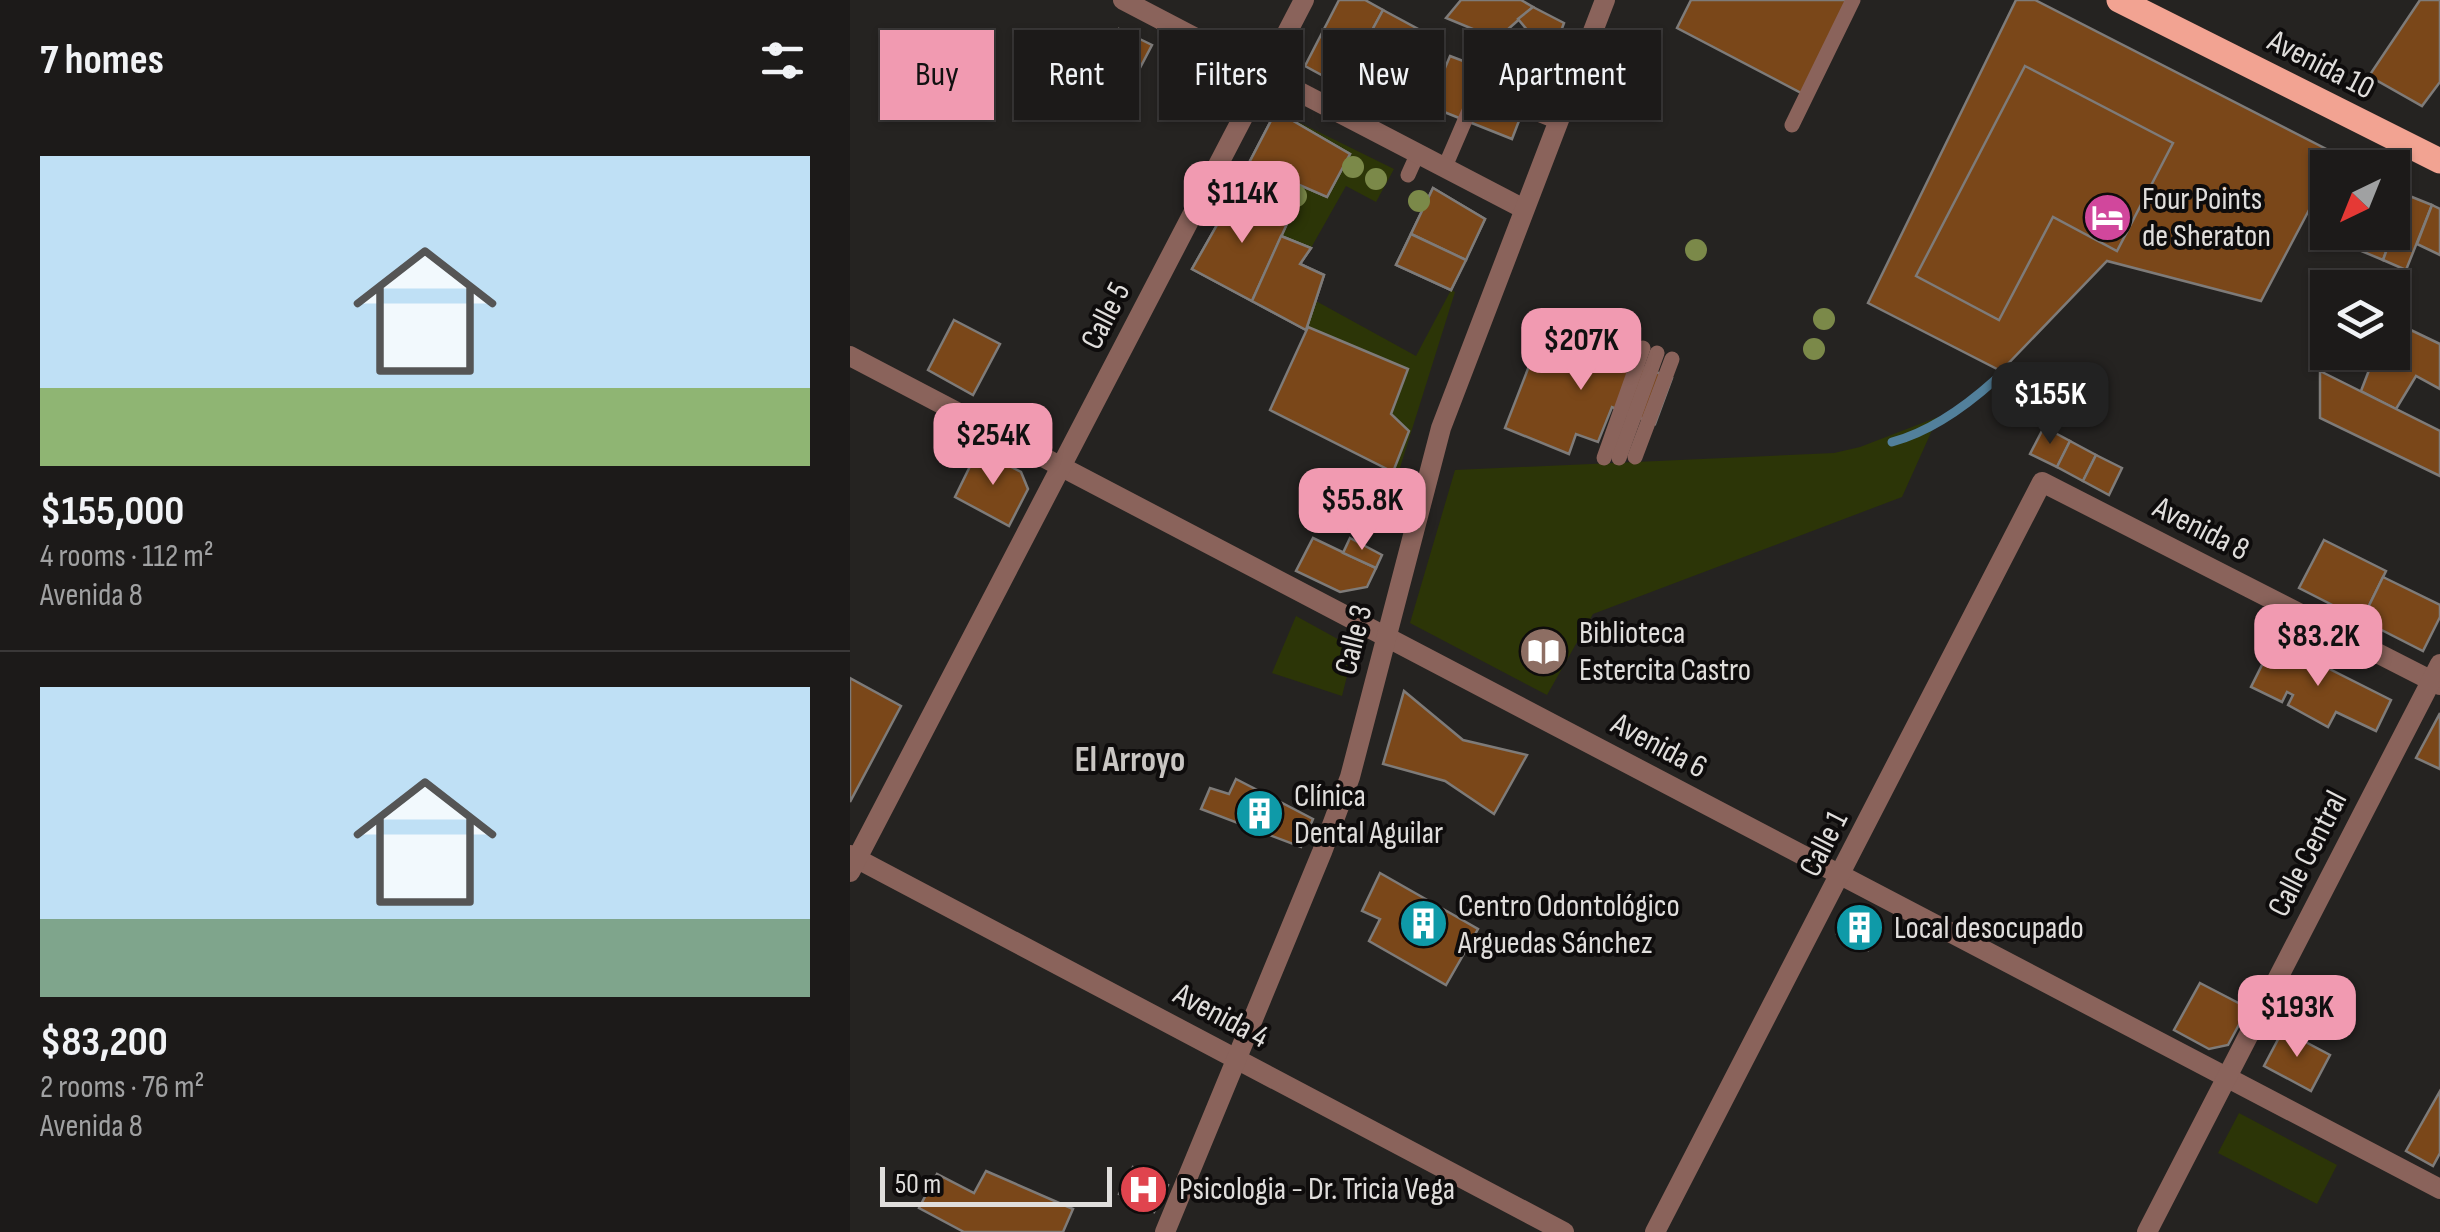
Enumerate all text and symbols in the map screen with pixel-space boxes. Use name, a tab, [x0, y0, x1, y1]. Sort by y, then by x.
street label: Avenida 10	[2260, 21, 2381, 108]
chip: Buy	[880, 30, 994, 120]
chip: Rent	[1014, 30, 1139, 120]
chip: Filters	[1159, 30, 1303, 120]
chip: New	[1323, 30, 1444, 120]
chip: Apartment	[1464, 30, 1661, 120]
icon: filters	[755, 33, 810, 88]
text: 7 homes	[40, 35, 164, 86]
north arrow	[2310, 150, 2410, 250]
map controls	[2310, 150, 2410, 370]
pin: $114K	[1172, 161, 1312, 246]
text: $114K	[1206, 174, 1278, 213]
place label: Four Points de Sheraton	[2142, 180, 2271, 256]
hotel icon: Four Points de Sheraton	[2081, 191, 2133, 243]
icon: home	[335, 221, 515, 401]
button: layers	[2310, 270, 2410, 370]
street label: Calle 5	[1073, 276, 1139, 356]
pin: $207K	[1511, 308, 1651, 393]
text: $207K	[1543, 321, 1619, 360]
pin: $155K	[1980, 362, 2120, 447]
text: $155K	[2014, 375, 2086, 414]
pin: $254K	[923, 403, 1063, 488]
text: $254K	[955, 416, 1031, 455]
pin: $55.8K	[1281, 468, 1443, 553]
text: $55.8K	[1321, 481, 1403, 520]
text: $155,000	[40, 486, 184, 537]
street label: Avenida 8	[2145, 488, 2256, 570]
text: 4 rooms · 112 m²	[40, 537, 214, 576]
text: Avenida 8	[40, 576, 143, 615]
street label: Calle 3	[1327, 601, 1381, 679]
pin: $83.2K	[2237, 604, 2399, 689]
place label: Biblioteca Estercita Castro	[1579, 614, 1751, 690]
text: $83.2K	[2276, 617, 2360, 656]
library icon: Biblioteca Estercita Castro	[1518, 625, 1570, 677]
street label: Avenida 6	[1604, 704, 1714, 787]
district label: El Arroyo	[1075, 739, 1185, 782]
icon: home	[335, 752, 515, 932]
place label: Clínica Dental Aguilar	[1294, 777, 1443, 853]
street label: Calle Central	[2260, 785, 2356, 923]
building icon: Clínica Dental Aguilar	[1233, 788, 1285, 840]
street label: Calle 1	[1791, 805, 1857, 883]
place label: Centro Odontológico Arguedas Sánchez	[1457, 887, 1680, 963]
building icon: Centro Odontológico Arguedas Sánchez	[1397, 898, 1449, 950]
building icon: Local desocupado	[1833, 902, 1885, 954]
place label: Local desocupado	[1894, 909, 2084, 948]
street label: Avenida 4	[1166, 974, 1275, 1057]
pin: $193K	[2227, 975, 2367, 1060]
text: $193K	[2260, 988, 2334, 1027]
text: $83,200	[40, 1017, 168, 1068]
text: 2 rooms · 76 m²	[40, 1068, 204, 1107]
text: Avenida 8	[40, 1107, 143, 1146]
scale bar	[880, 1162, 1112, 1206]
hospital icon: Psicologia - Dr. Tricia Vega	[1118, 1163, 1170, 1215]
text: 50 m	[895, 1168, 941, 1201]
place label: Psicologia - Dr. Tricia Vega	[1179, 1170, 1455, 1209]

